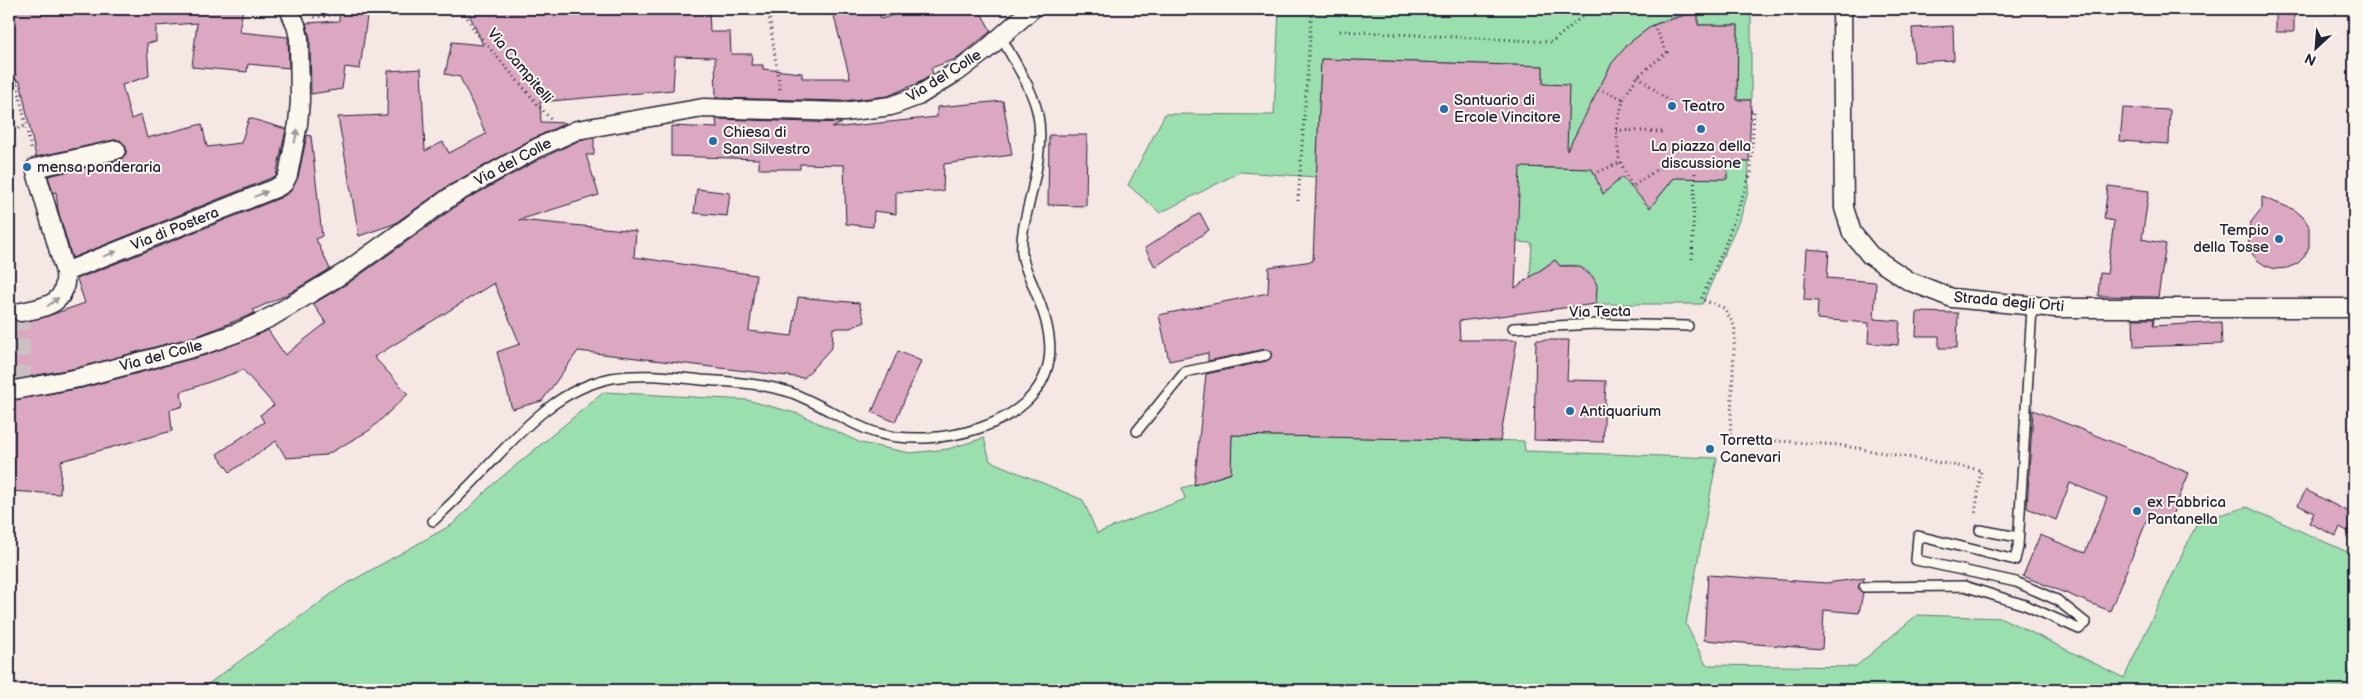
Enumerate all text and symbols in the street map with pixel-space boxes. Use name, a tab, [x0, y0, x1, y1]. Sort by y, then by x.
north arrow	[2290, 22, 2340, 72]
street label: Via Campitelli	[483, 25, 557, 107]
street label: Via del Colle	[903, 45, 985, 107]
text: N	[2302, 49, 2319, 69]
place label: Santuario di Ercole Vincitore	[1454, 91, 1561, 127]
place label: Teatro	[1682, 97, 1725, 116]
marker: Teatro	[1666, 100, 1678, 112]
marker: Santuario di Ercole Vincitore	[1438, 103, 1450, 115]
place label: Chiesa di San Silvestro	[723, 123, 810, 159]
marker: La piazza della discussione	[1695, 123, 1707, 135]
one-way arrow	[292, 129, 300, 144]
street label: Via del Colle	[471, 134, 555, 190]
marker: Chiesa di San Silvestro	[707, 135, 719, 147]
place label: La piazza della discussione	[1651, 137, 1751, 173]
place label: mensa ponderaria	[37, 158, 161, 177]
marker: mensa ponderaria	[21, 161, 33, 173]
one-way arrow	[254, 190, 269, 198]
street label: Via di Postera	[128, 203, 222, 255]
place label: Tempio della Tosse	[2193, 221, 2269, 257]
marker: Tempio della Tosse	[2273, 233, 2285, 245]
one-way arrow	[103, 250, 117, 258]
street label: Strada degli Orti	[1953, 288, 2065, 316]
one-way arrow	[46, 296, 59, 307]
street label: Via Tecta	[1569, 302, 1631, 322]
street label: Via del Colle	[118, 336, 205, 376]
place label: Antiquarium	[1580, 402, 1661, 421]
marker: Antiquarium	[1564, 405, 1576, 417]
place label: Torretta Canevari	[1720, 431, 1781, 467]
marker: Torretta Canevari	[1704, 443, 1716, 455]
place label: ex Fabbrica Pantanella	[2147, 493, 2226, 529]
marker: ex Fabbrica Pantanella	[2131, 505, 2143, 517]

